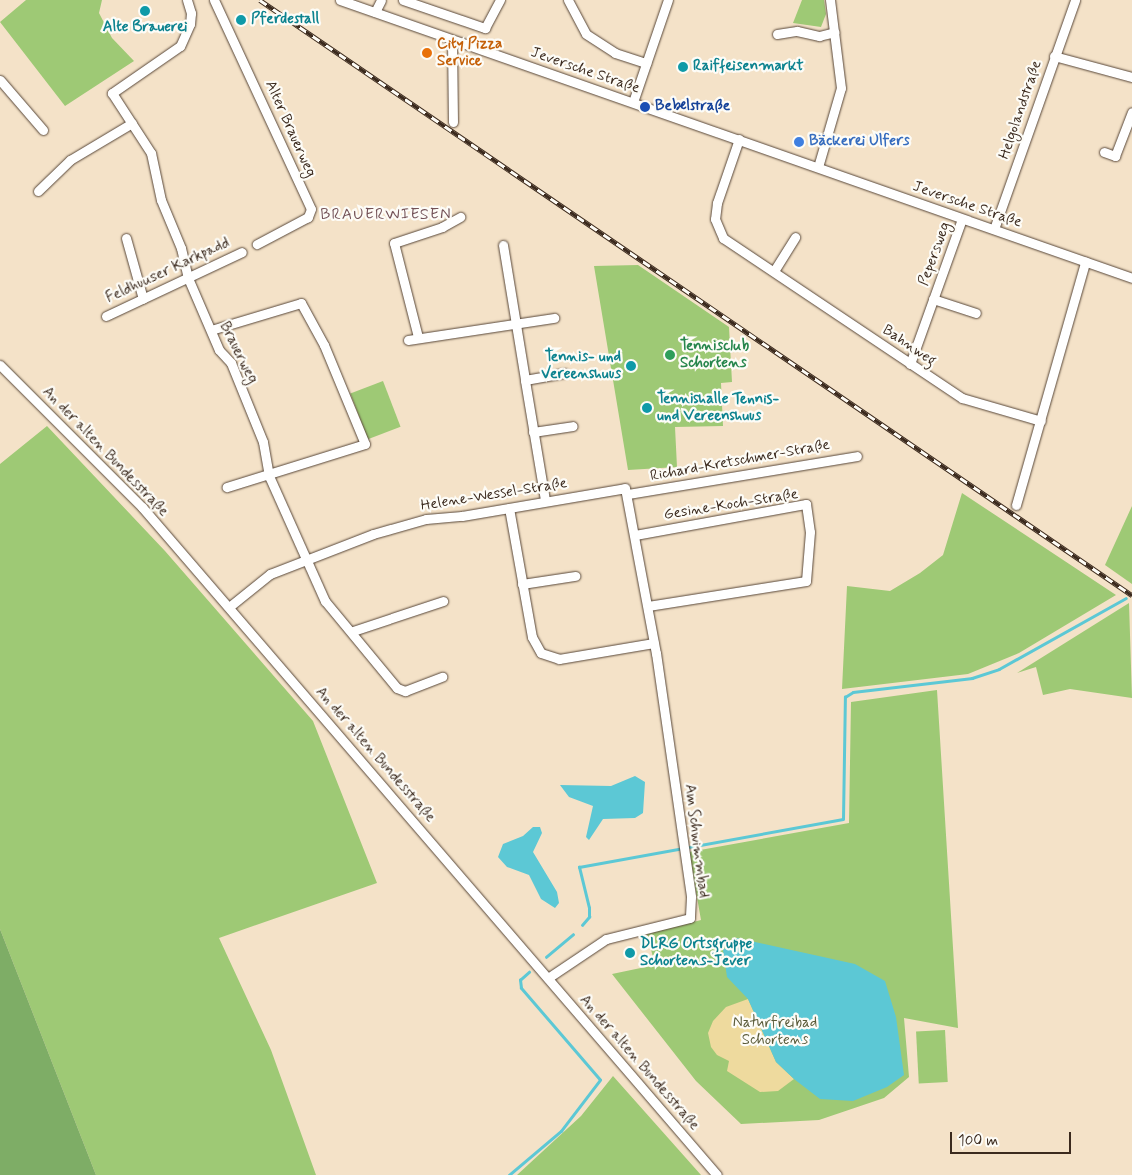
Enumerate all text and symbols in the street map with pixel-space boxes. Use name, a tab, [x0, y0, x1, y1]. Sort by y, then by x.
marker: Alte Brauerei	[139, 5, 151, 17]
place label: Pferdestall	[251, 11, 319, 29]
marker: Pferdestall	[235, 14, 247, 26]
place label: Alte Brauerei	[104, 19, 186, 37]
place label: City Pizza Service	[437, 35, 502, 70]
street label: Jeversche Straße	[528, 44, 642, 98]
marker: City Pizza Service	[421, 47, 433, 59]
place label: Raiffeisenmarkt	[693, 58, 804, 76]
street label: Helgolandstraße	[996, 58, 1046, 162]
marker: Raiffeisenmarkt	[677, 61, 689, 73]
street label: Alter Brauerweg	[261, 78, 319, 180]
place label: Bebelstraße	[655, 98, 730, 116]
marker: Bebelstraße	[639, 101, 651, 113]
place label: Bäckerei Ulfers	[809, 133, 910, 151]
marker: Bäckerei Ulfers	[793, 136, 805, 148]
street label: Jeversche Straße	[910, 178, 1024, 232]
district label: BRAUERWIESEN	[318, 205, 454, 225]
street label: Pepersweg	[915, 220, 955, 288]
street label: Feldhuuser Karkpadd	[104, 235, 232, 307]
street label: Brauerweg	[215, 319, 261, 387]
street label: Bahnweg	[879, 321, 939, 371]
place label: Tennisclub Schortens	[680, 337, 749, 372]
place label: Tennis- und Vereenshuus	[541, 348, 621, 383]
marker: Tennisclub Schortens	[664, 349, 676, 361]
marker: Tennis- und Vereenshuus	[625, 360, 637, 372]
street label: An der alten Bundesstraße	[39, 384, 171, 520]
place label: Tennishalle Tennis- und Vereenshuus	[657, 390, 782, 425]
marker: Tennishalle Tennis- und Vereenshuus	[641, 402, 653, 414]
street label: Richard-Kretschmer-Straße	[649, 436, 831, 486]
street label: Helene-Wessel-Straße	[420, 475, 568, 515]
street label: Gesine-Koch-Straße	[663, 485, 799, 525]
street label: An der alten Bundesstraße	[312, 684, 438, 826]
street label: Am Schwimmbad	[680, 783, 712, 899]
place label: DLRG Ortsgruppe Schortens-Jever	[640, 935, 750, 970]
marker: DLRG Ortsgruppe Schortens-Jever	[624, 947, 636, 959]
street label: An der alten Bundesstraße	[576, 992, 702, 1134]
park label: Naturfreibad Schortens	[733, 1014, 817, 1049]
scale bar	[952, 1122, 1073, 1154]
text: 100 m	[958, 1131, 998, 1151]

